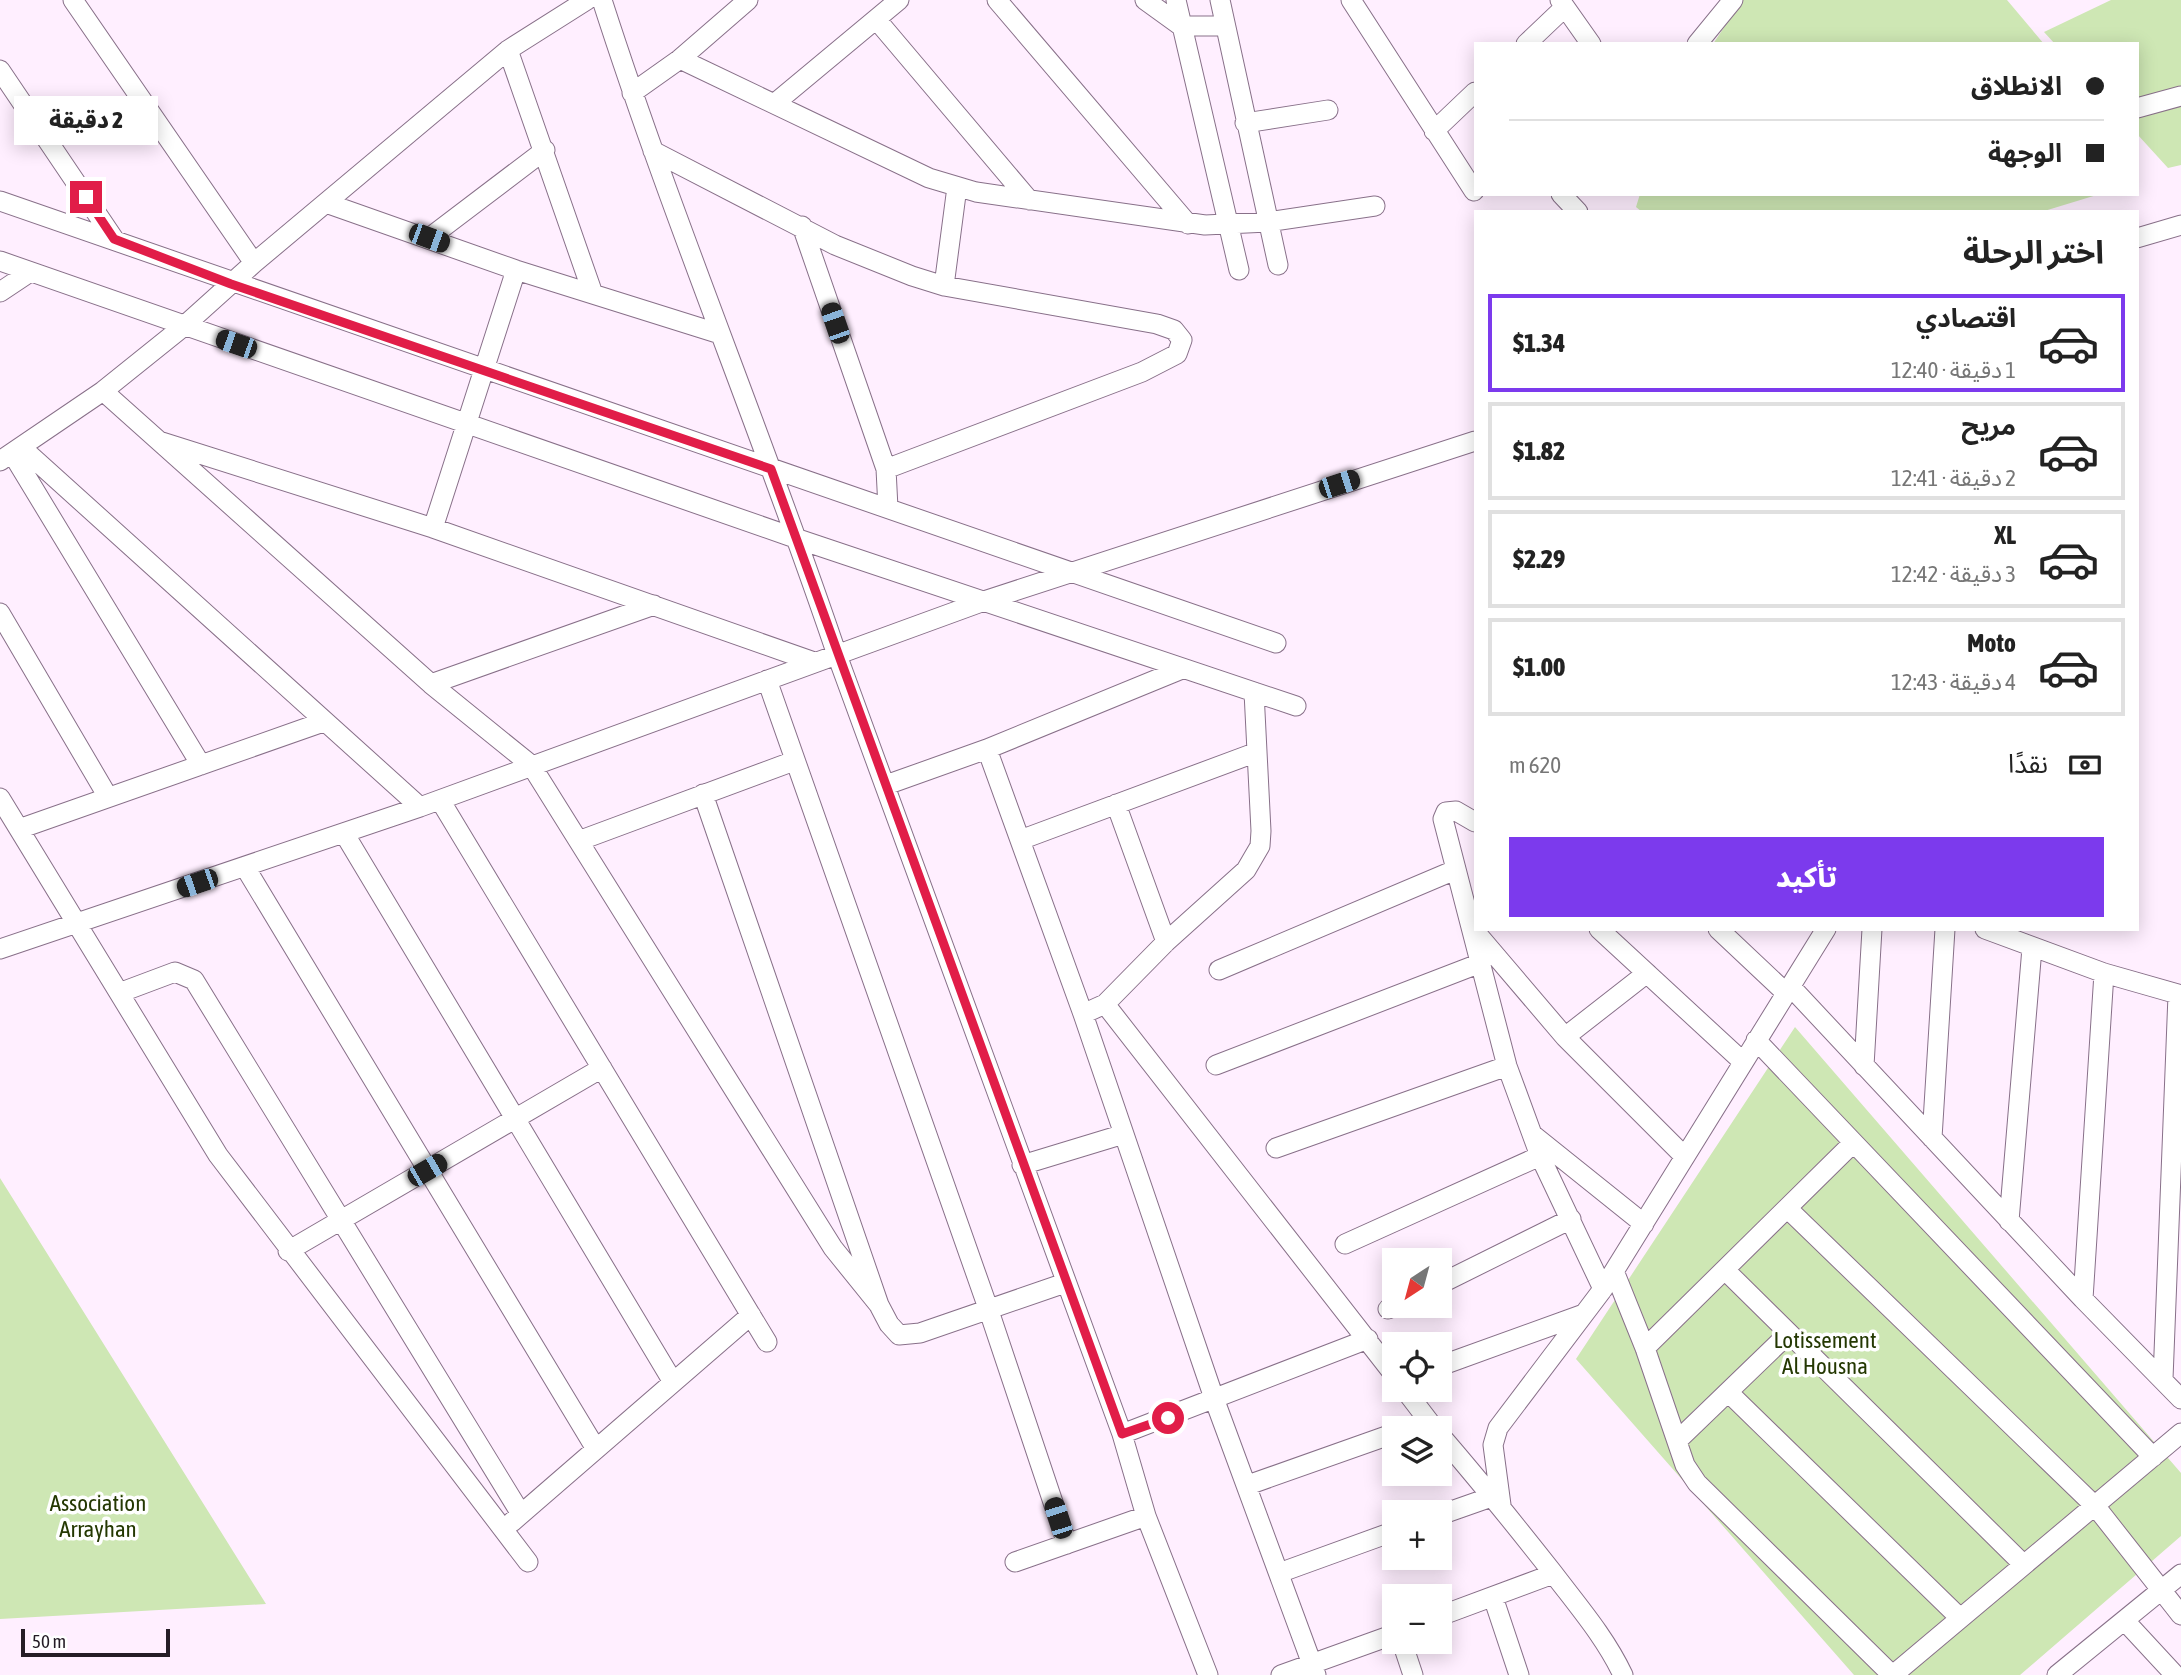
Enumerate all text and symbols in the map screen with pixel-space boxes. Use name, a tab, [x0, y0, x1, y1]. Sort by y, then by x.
text: الانطلاق	[1971, 71, 2062, 101]
callout: 2 دقيقة	[14, 96, 158, 144]
text: 2 دقيقة	[49, 107, 123, 133]
text: الوجهة	[1988, 138, 2062, 168]
route end	[70, 181, 102, 213]
car	[406, 221, 453, 255]
text: اختر الرحلة	[1963, 233, 2104, 270]
car	[819, 300, 852, 346]
text: اقتصادي	[1916, 303, 2016, 333]
icon: car	[2037, 312, 2100, 375]
car	[213, 327, 260, 361]
text: $1.34	[1513, 328, 1565, 358]
text: 1 دقيقة · 12:40	[1891, 357, 2016, 383]
text: مريح	[1961, 411, 2016, 441]
icon: car	[2037, 420, 2100, 483]
text: $1.82	[1513, 436, 1565, 466]
text: 2 دقيقة · 12:41	[1891, 465, 2016, 491]
car	[1316, 468, 1363, 500]
text: XL	[1994, 520, 2016, 550]
icon: car	[2037, 528, 2100, 591]
text: $2.29	[1513, 544, 1565, 574]
text: 3 دقيقة · 12:42	[1891, 561, 2016, 587]
text: Moto	[1967, 628, 2016, 658]
icon: car	[2037, 636, 2100, 699]
text: $1.00	[1513, 652, 1565, 682]
text: 4 دقيقة · 12:43	[1891, 669, 2016, 695]
icon: cash	[2066, 746, 2104, 784]
text: نقدًا	[2008, 749, 2048, 779]
text: 620 m	[1509, 752, 1561, 778]
button: تأكيد	[1509, 837, 2104, 917]
car	[174, 866, 221, 900]
car	[404, 1150, 451, 1190]
north arrow	[1382, 1248, 1452, 1318]
map controls	[1382, 1248, 1452, 1654]
park label: Lotissement Al Housna	[1773, 1327, 1877, 1379]
button: locate	[1382, 1332, 1452, 1402]
route start	[1152, 1402, 1184, 1434]
button: layers	[1382, 1416, 1452, 1486]
park label: Association Arrayhan	[50, 1490, 146, 1542]
car	[1042, 1495, 1075, 1541]
button: +	[1382, 1500, 1452, 1570]
button: −	[1382, 1584, 1452, 1654]
scale bar	[21, 1626, 170, 1658]
text: 50 m	[32, 1630, 66, 1652]

